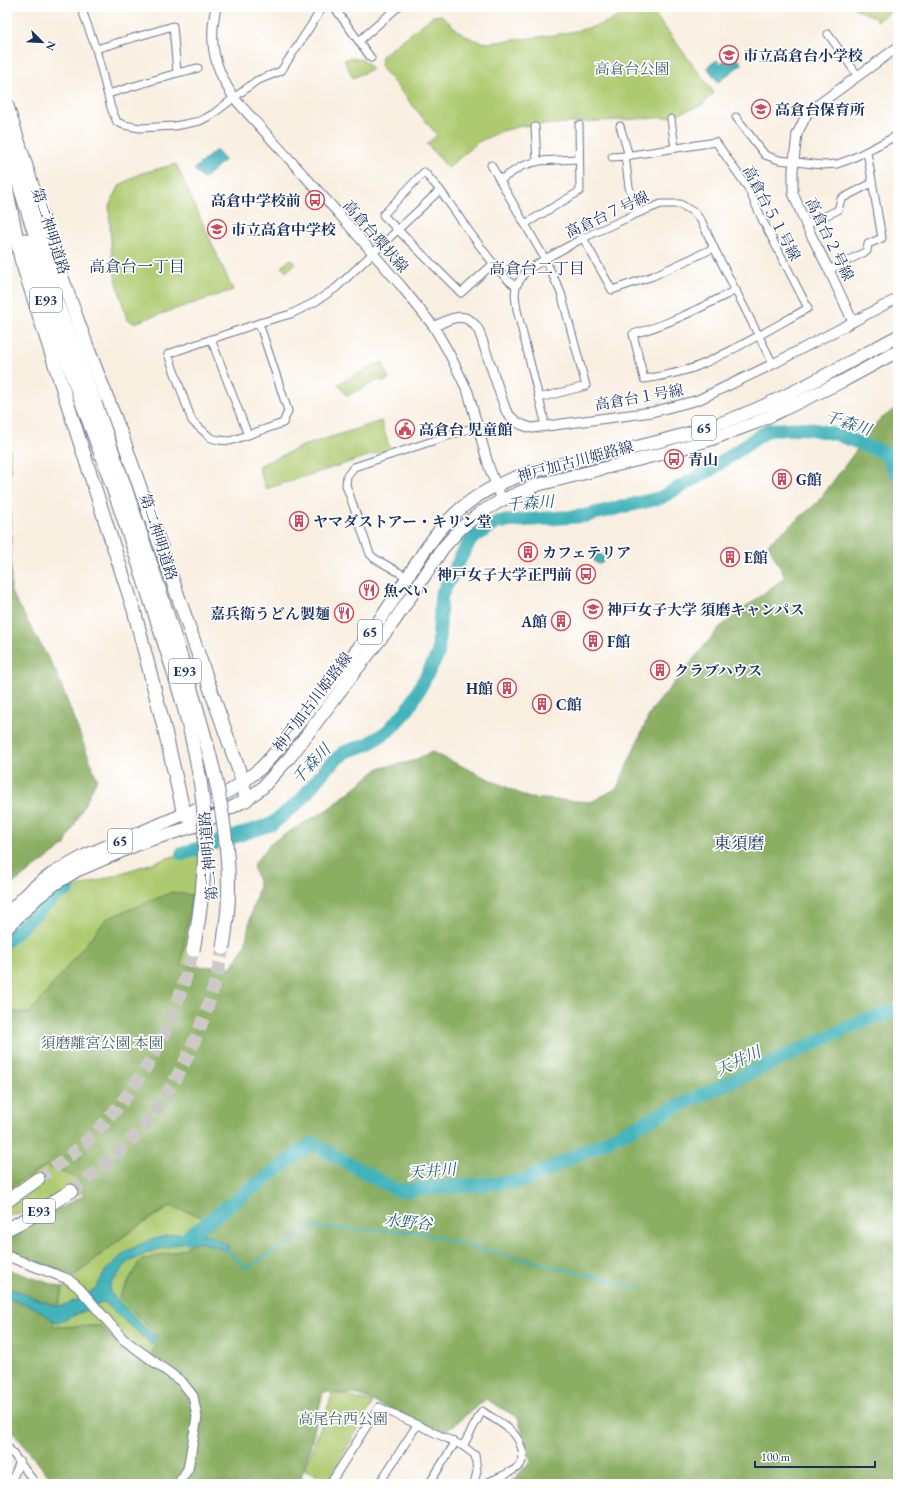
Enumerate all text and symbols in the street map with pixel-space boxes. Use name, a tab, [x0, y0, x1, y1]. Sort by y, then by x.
north arrow	[22, 22, 62, 62]
text: N	[43, 39, 59, 53]
school or university icon: 市立高倉台小学校	[718, 44, 740, 66]
place label: 市立高倉台小学校	[743, 46, 863, 65]
park label: 高倉台公園	[594, 59, 670, 78]
school or university icon: 高倉台保育所	[750, 98, 772, 120]
place label: 高倉台保育所	[775, 100, 865, 119]
street label: 高倉台５１号線	[739, 162, 805, 264]
street label: 第二神明道路	[28, 185, 74, 277]
street label: 高倉台７号線	[562, 186, 652, 242]
bus stop icon: 高倉中学校前	[304, 189, 326, 211]
place label: 高倉中学校前	[211, 191, 301, 210]
street label: 高倉台２号線	[802, 194, 858, 284]
street label: 高倉台環状線	[339, 196, 413, 276]
school or university icon: 市立高倉中学校	[206, 218, 228, 240]
place label: 市立高倉中学校	[231, 220, 336, 239]
district label: 高倉台一丁目	[89, 256, 185, 277]
district label: 高倉台二丁目	[489, 258, 585, 279]
road number: E93	[30, 288, 62, 312]
street label: 高倉台１号線	[593, 380, 685, 414]
water label: 千森川	[822, 406, 876, 441]
road number: 65	[692, 416, 716, 440]
public building icon: 高倉台 児童館	[394, 418, 416, 440]
place label: 高倉台 児童館	[419, 420, 513, 439]
street label: 神戸加古川姫路線	[515, 436, 635, 486]
bus stop icon: 青山	[663, 448, 685, 470]
place label: 青山	[688, 450, 718, 469]
building icon: G館	[771, 468, 793, 490]
place label: G館	[796, 470, 822, 489]
street label: 第二神明道路	[136, 491, 182, 583]
water label: 千森川	[505, 491, 557, 515]
building icon: ヤマダストアー・キリン堂	[288, 510, 310, 532]
place label: ヤマダストアー・キリン堂	[313, 512, 492, 531]
building icon: カフェテリア	[517, 541, 539, 563]
place label: カフェテリア	[542, 543, 631, 562]
building icon: E館	[719, 546, 741, 568]
place label: E館	[744, 548, 768, 567]
bus stop icon: 神戸女子大学正門前	[575, 563, 597, 585]
place label: 神戸女子大学正門前	[437, 565, 572, 584]
restaurant icon: 魚べい	[358, 579, 380, 601]
place label: 魚べい	[383, 581, 428, 600]
school or university icon: 神戸女子大学 須磨キャンパス	[582, 598, 604, 620]
place label: 神戸女子大学 須磨キャンパス	[607, 600, 805, 619]
restaurant icon: 嘉兵衛うどん製麺	[333, 602, 355, 624]
place label: 嘉兵衛うどん製麺	[210, 604, 330, 623]
building icon: A館	[550, 610, 572, 632]
place label: A館	[520, 612, 547, 631]
road number: 65	[358, 620, 382, 644]
building icon: F館	[582, 630, 604, 652]
place label: F館	[607, 632, 630, 651]
street label: 神戸加古川姫路線	[268, 648, 356, 756]
road number: E93	[169, 659, 201, 683]
building icon: クラブハウス	[649, 659, 671, 681]
place label: クラブハウス	[674, 661, 762, 680]
building icon: H館	[496, 677, 518, 699]
place label: H館	[466, 679, 493, 698]
building icon: C館	[531, 693, 553, 715]
place label: C館	[556, 695, 582, 714]
water label: 千森川	[287, 738, 336, 789]
street label: 第二神明道路	[195, 810, 221, 902]
road number: 65	[108, 829, 132, 853]
district label: 東須磨	[714, 832, 765, 854]
park label: 須磨離宮公園 本園	[40, 1033, 164, 1052]
water label: 天井川	[712, 1040, 766, 1081]
water label: 天井川	[407, 1158, 459, 1184]
road number: E93	[23, 1199, 55, 1223]
water label: 水野谷	[383, 1209, 434, 1235]
park label: 高尾台西公園	[298, 1409, 388, 1428]
scale bar	[755, 1443, 875, 1469]
text: 100 m	[761, 1449, 791, 1465]

